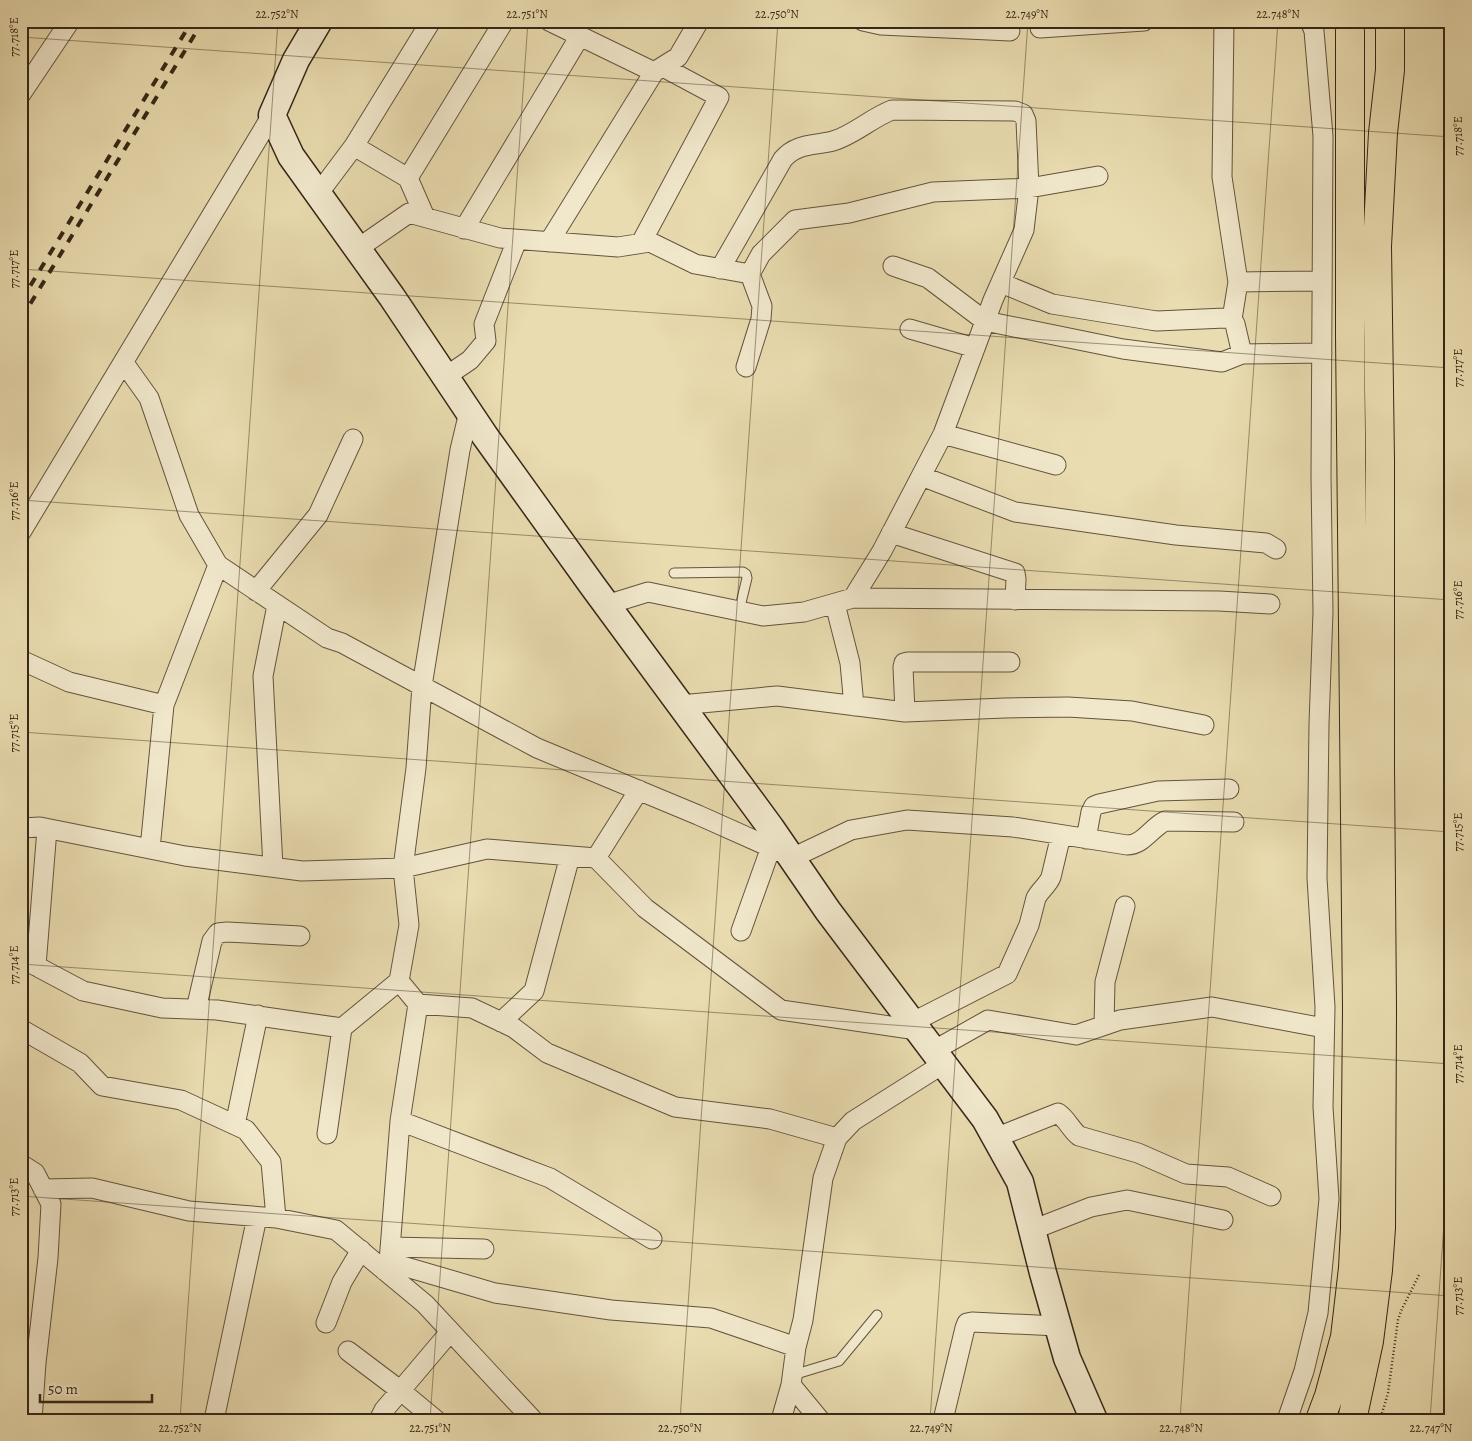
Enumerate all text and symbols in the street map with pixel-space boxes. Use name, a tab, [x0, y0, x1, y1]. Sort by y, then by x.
text: 22.752°N	[255, 6, 299, 22]
text: 22.751°N	[506, 6, 548, 22]
text: 22.750°N	[755, 6, 799, 22]
text: 22.749°N	[1005, 6, 1049, 22]
text: 22.748°N	[1256, 6, 1300, 22]
text: 77.718°E	[6, 17, 22, 57]
text: 77.718°E	[1450, 116, 1466, 156]
text: 77.717°E	[6, 250, 22, 288]
text: 77.717°E	[1450, 349, 1466, 387]
text: 77.716°E	[6, 481, 22, 521]
text: 77.716°E	[1450, 580, 1466, 620]
text: 77.715°E	[6, 714, 22, 752]
text: 77.715°E	[1450, 813, 1466, 851]
text: 77.714°E	[6, 945, 22, 985]
text: 77.714°E	[1450, 1044, 1466, 1084]
text: 77.713°E	[6, 1178, 22, 1216]
text: 77.713°E	[1450, 1277, 1466, 1315]
scale bar	[40, 1371, 152, 1403]
text: 50 m	[48, 1379, 78, 1399]
text: 22.752°N	[158, 1420, 202, 1436]
text: 22.751°N	[409, 1420, 451, 1436]
text: 22.750°N	[658, 1420, 702, 1436]
text: 22.749°N	[909, 1420, 953, 1436]
text: 22.748°N	[1159, 1420, 1203, 1436]
text: 22.747°N	[1410, 1420, 1453, 1436]

